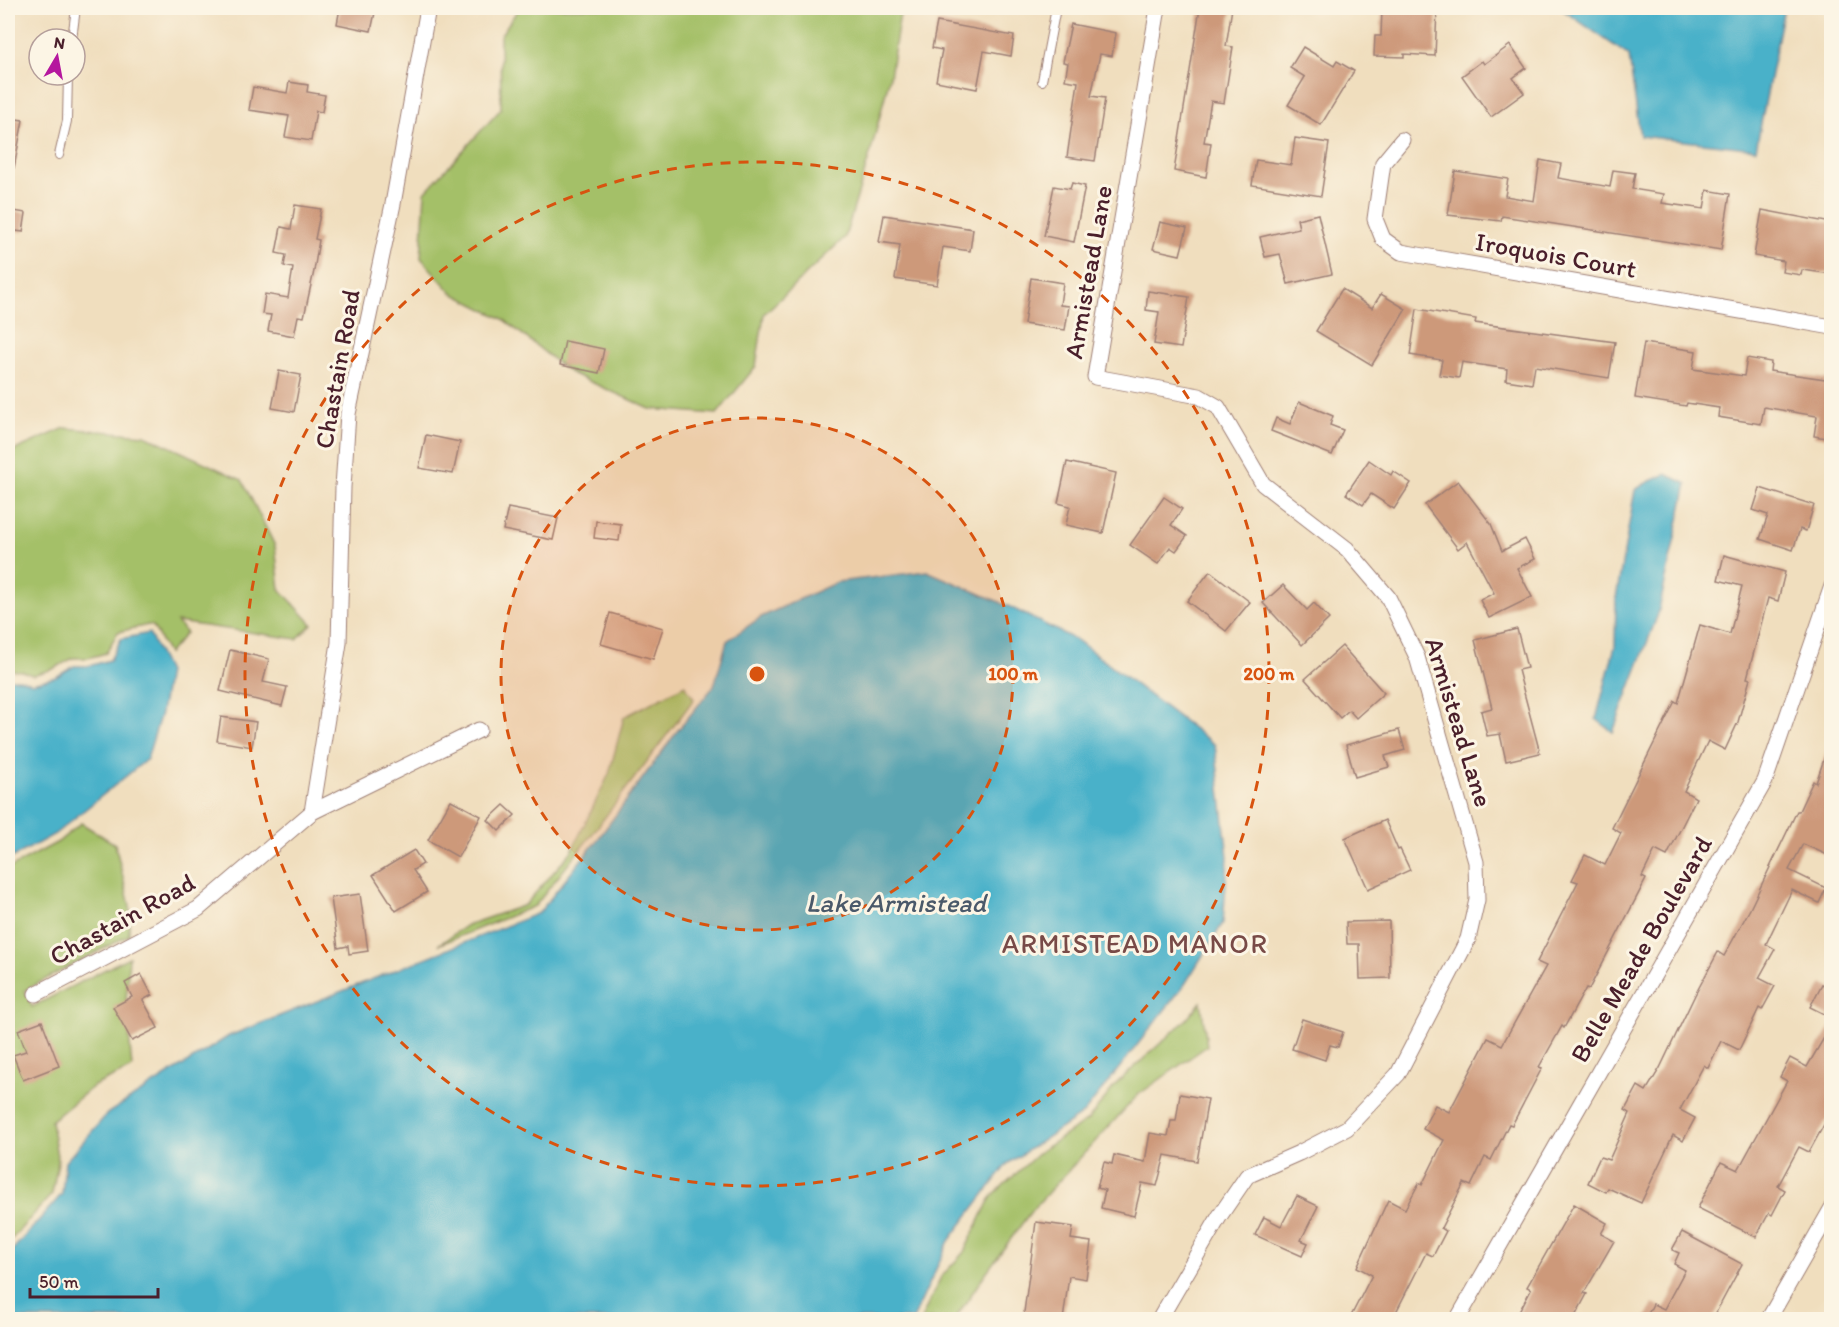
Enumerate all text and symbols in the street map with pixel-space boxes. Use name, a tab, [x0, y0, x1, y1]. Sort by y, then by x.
north arrow	[27, 27, 87, 87]
text: N	[53, 32, 66, 53]
street label: Armistead Lane	[1057, 183, 1119, 361]
street label: Iroquois Court	[1473, 225, 1639, 285]
street label: Chastain Road	[307, 287, 367, 451]
street label: Armistead Lane	[1418, 633, 1500, 811]
text: 100 m	[988, 663, 1039, 685]
text: 200 m	[1244, 663, 1295, 685]
centre of rings	[747, 664, 767, 684]
street label: Belle Meade Boulevard	[1563, 830, 1719, 1068]
street label: Chastain Road	[44, 866, 200, 972]
water label: Lake Armistead	[806, 886, 989, 919]
district label: ARMISTEAD MANOR	[1002, 927, 1268, 960]
scale bar	[30, 1261, 158, 1299]
text: 50 m	[39, 1271, 79, 1293]

